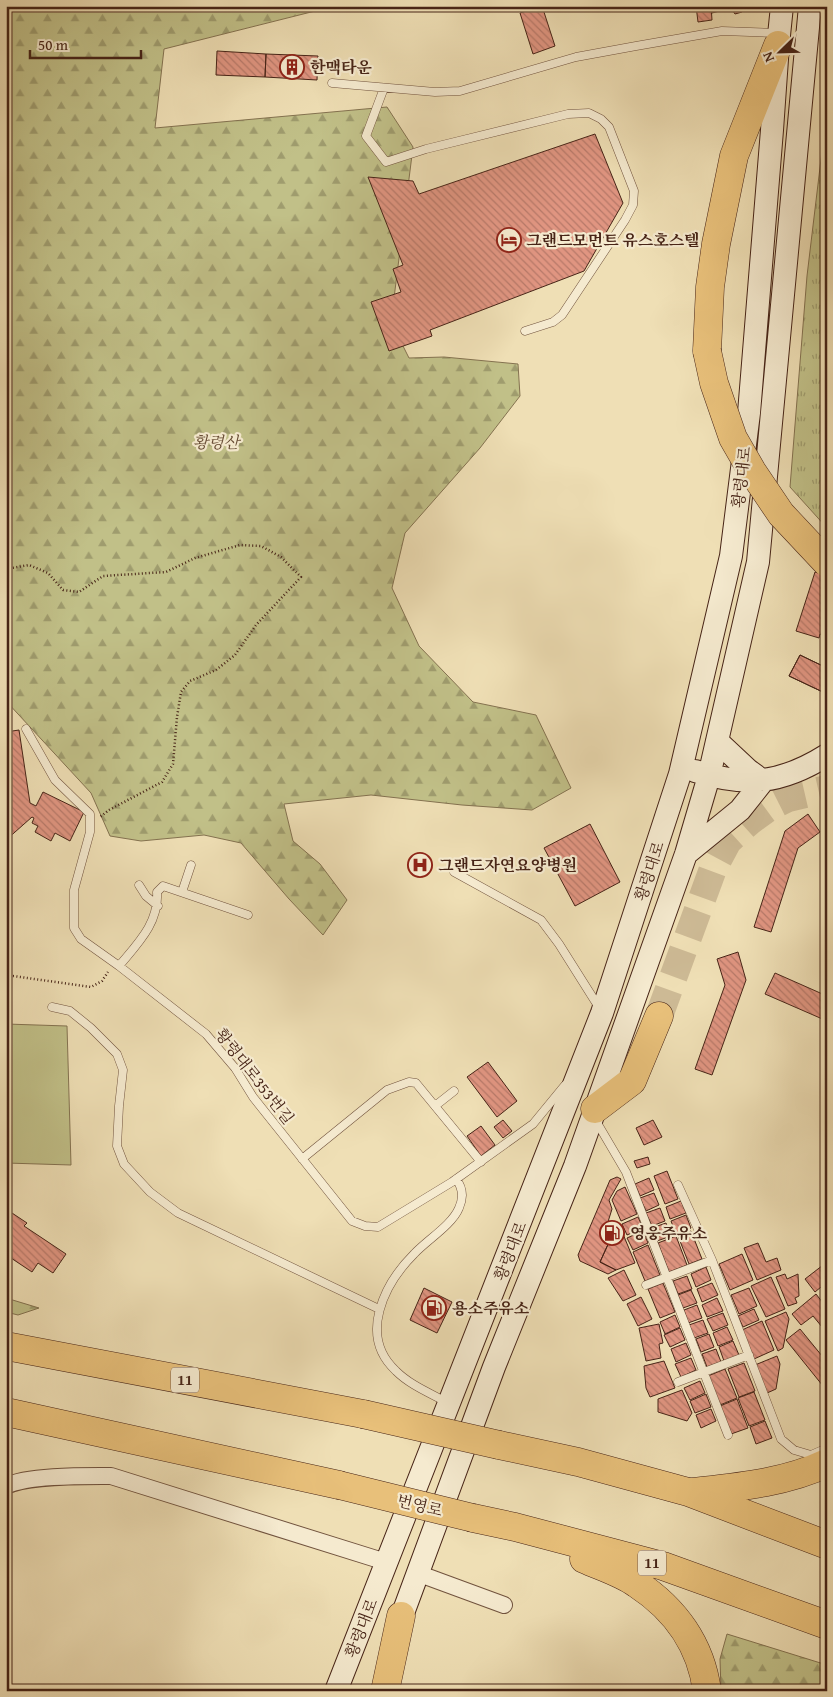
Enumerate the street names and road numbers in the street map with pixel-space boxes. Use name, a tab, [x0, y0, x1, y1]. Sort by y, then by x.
street label: 황령대로	[725, 444, 757, 509]
street label: 황령대로	[628, 837, 670, 904]
street label: 황령대로353번길	[210, 1023, 300, 1129]
street label: 황령대로	[488, 1217, 532, 1284]
road number: 11	[171, 1368, 199, 1392]
street label: 번영로	[395, 1488, 446, 1522]
road number: 11	[638, 1550, 666, 1576]
street label: 황령대로	[339, 1594, 383, 1661]

